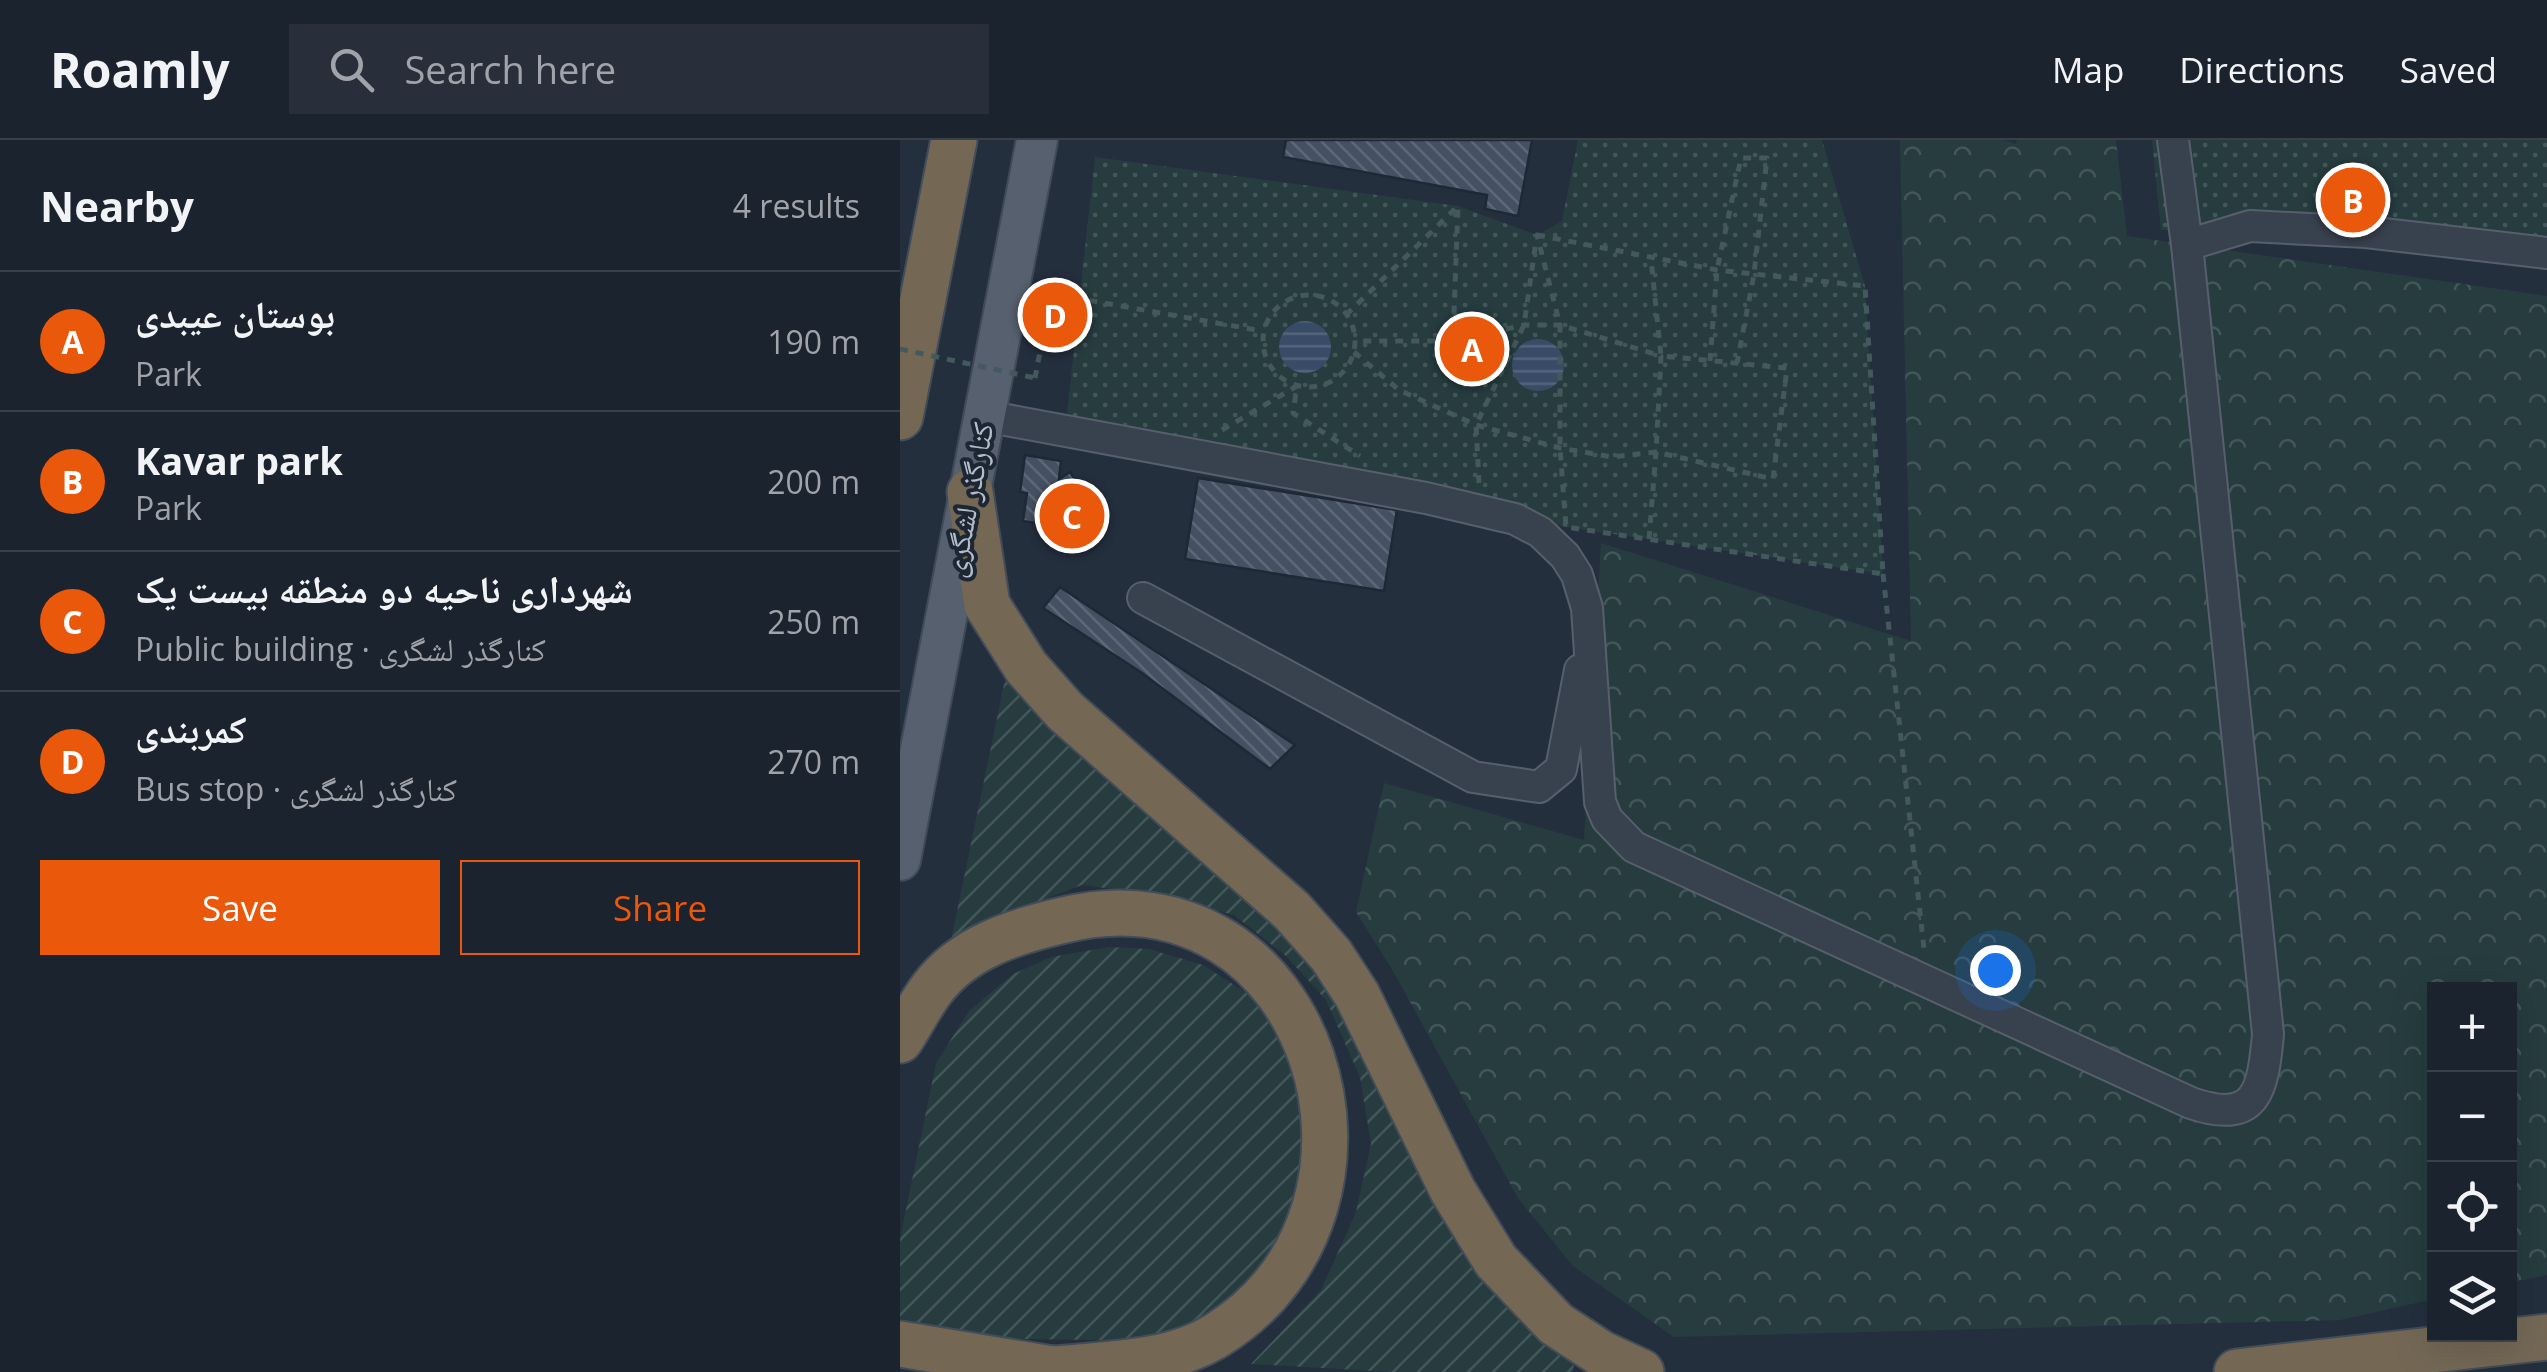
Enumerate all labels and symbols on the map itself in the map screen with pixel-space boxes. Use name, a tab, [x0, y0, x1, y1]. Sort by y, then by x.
pin: B	[2320, 162, 2386, 238]
pin: D	[1022, 278, 1088, 352]
pin: A	[1440, 312, 1504, 386]
street label: کنارگذر لشگری	[932, 419, 1003, 581]
pin: C	[1040, 478, 1104, 554]
your location	[1970, 945, 2021, 996]

